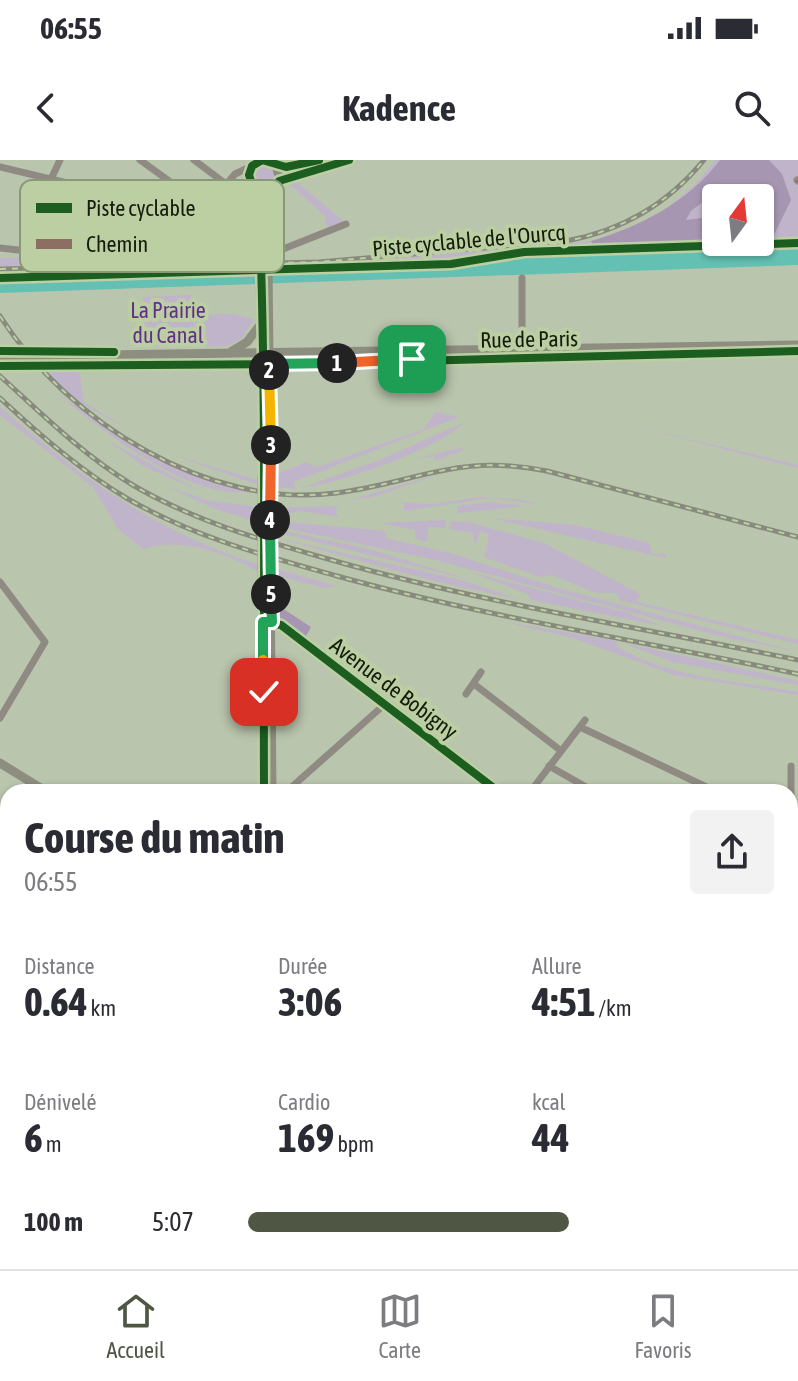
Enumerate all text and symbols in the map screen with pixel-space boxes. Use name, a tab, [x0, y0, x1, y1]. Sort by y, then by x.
text: 06:55	[40, 11, 102, 45]
icon: back	[24, 86, 68, 130]
icon: search	[730, 86, 774, 130]
text: Kadence	[342, 87, 456, 129]
legend	[20, 180, 284, 272]
north arrow	[702, 184, 774, 256]
map controls	[702, 184, 774, 256]
text: Piste cyclable	[86, 195, 196, 221]
street label: Piste cyclable de l'Ourcq	[371, 219, 567, 261]
text: Chemin	[86, 231, 148, 257]
park label: La Prairie du Canal	[130, 297, 206, 348]
pin	[378, 325, 446, 393]
street label: Rue de Paris	[480, 325, 578, 353]
icon: arrive	[390, 337, 434, 381]
pin: 1	[317, 343, 357, 383]
pin: 2	[249, 350, 289, 390]
text: 1	[332, 350, 342, 376]
text: 2	[264, 357, 274, 383]
pin: 3	[251, 425, 291, 465]
text: 3	[266, 432, 276, 458]
pin: 4	[250, 500, 290, 540]
text: 4	[265, 507, 275, 533]
pin: 5	[251, 574, 291, 614]
text: 5	[266, 581, 276, 607]
street label: Avenue de Bobigny	[325, 632, 463, 744]
pin	[230, 658, 298, 726]
icon: check	[242, 670, 286, 714]
button: share	[690, 810, 774, 894]
text: Course du matin	[24, 812, 285, 862]
text: 06:55	[24, 867, 78, 897]
text: Distance	[24, 953, 95, 979]
text: Durée	[278, 953, 327, 979]
text: Allure	[532, 953, 582, 979]
text: 0.64	[24, 979, 88, 1024]
text: 3:06	[278, 979, 342, 1024]
text: 4:51	[532, 979, 596, 1024]
text: km	[88, 995, 116, 1021]
text: /km	[596, 995, 632, 1021]
text: Dénivelé	[24, 1089, 96, 1115]
text: Cardio	[278, 1089, 330, 1115]
text: kcal	[532, 1089, 565, 1115]
text: 6	[24, 1115, 43, 1160]
text: 169	[278, 1115, 334, 1160]
text: 44	[532, 1115, 570, 1160]
text: m	[43, 1131, 62, 1157]
text: bpm	[334, 1131, 374, 1157]
text: 100 m	[24, 1207, 83, 1237]
text: 5:07	[152, 1207, 194, 1237]
tab: Accueil	[106, 1289, 165, 1363]
tab: Carte	[378, 1289, 422, 1363]
tab: Favoris	[634, 1289, 692, 1363]

